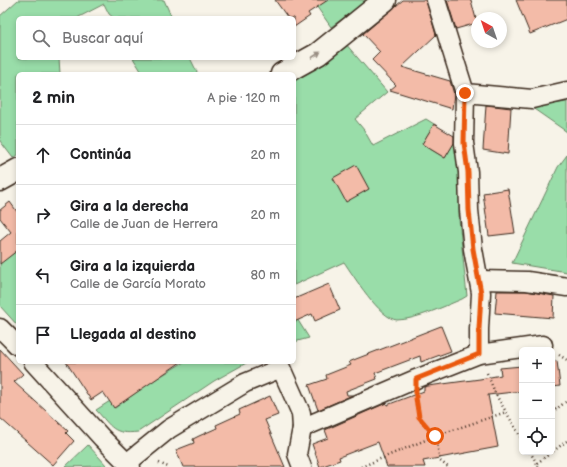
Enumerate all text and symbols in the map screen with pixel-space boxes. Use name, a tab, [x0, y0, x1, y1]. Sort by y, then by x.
north arrow	[471, 12, 507, 48]
search box	[16, 16, 296, 60]
icon: search	[30, 27, 52, 49]
text: Buscar aquí	[62, 29, 143, 48]
one-way arrow	[311, 51, 321, 59]
route end	[456, 84, 474, 102]
text: 2 min	[32, 88, 75, 108]
text: A pie · 120 m	[207, 90, 280, 106]
icon: ahead	[32, 144, 54, 166]
text: Continúa	[70, 145, 131, 164]
text: 20 m	[250, 147, 280, 163]
text: Gira a la derecha	[70, 197, 189, 216]
icon: right	[32, 204, 54, 226]
text: 20 m	[250, 207, 280, 223]
text: Calle de Juan de Herrera	[70, 216, 218, 232]
text: Gira a la izquierda	[70, 257, 195, 276]
icon: left	[32, 264, 54, 286]
text: 80 m	[251, 267, 280, 283]
text: Calle de García Morato	[70, 276, 206, 292]
icon: arrive	[32, 324, 54, 346]
text: Llegada al destino	[70, 325, 196, 344]
map controls	[519, 347, 555, 455]
button: +	[519, 347, 555, 383]
button: −	[519, 383, 555, 419]
button: locate	[519, 419, 555, 455]
route start	[426, 427, 444, 445]

